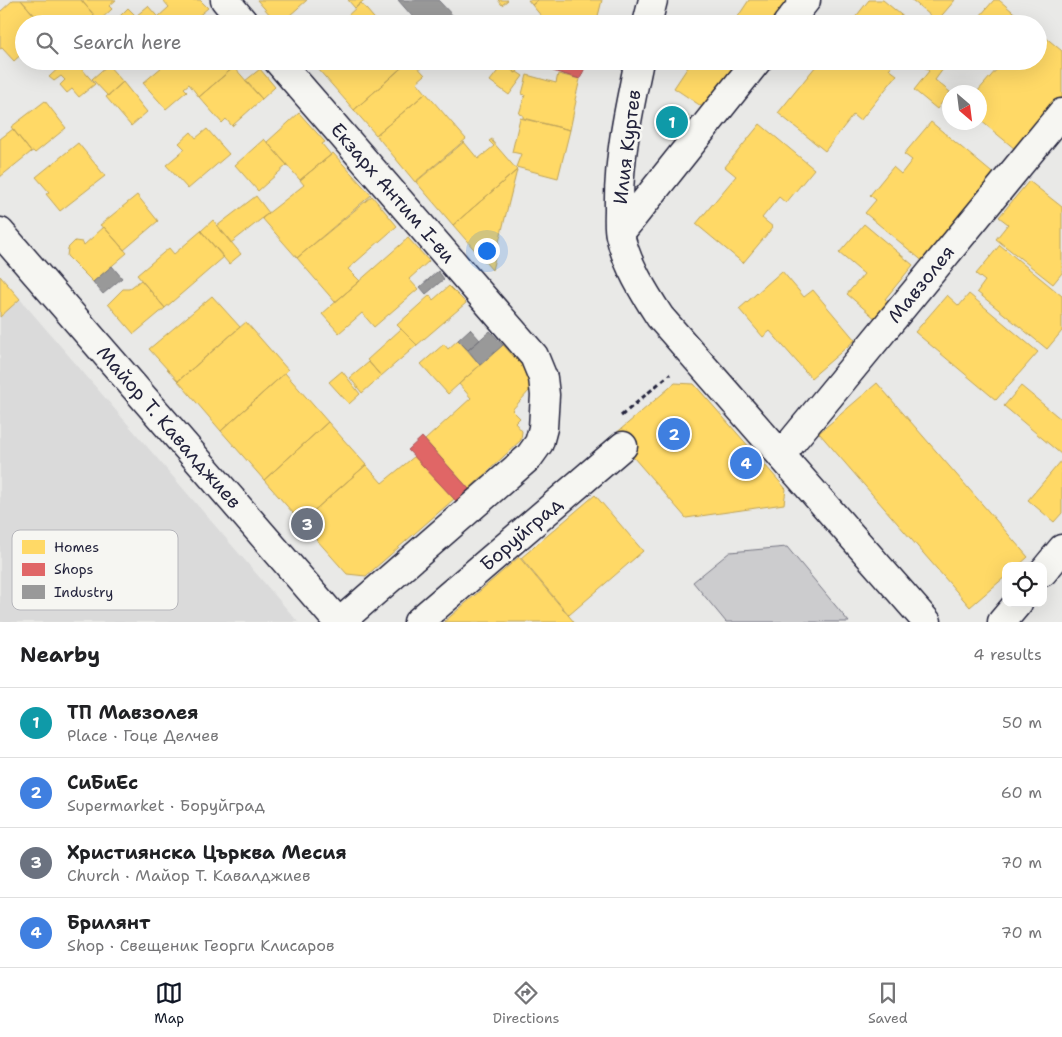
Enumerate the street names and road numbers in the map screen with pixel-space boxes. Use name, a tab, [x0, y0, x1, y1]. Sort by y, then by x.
street label: Илия Куртев	[608, 88, 646, 206]
street label: Екзарх Антим I-ви	[325, 118, 461, 268]
street label: Мавзолея	[882, 240, 960, 328]
street label: Майор Т. Кавалджиев	[91, 340, 247, 514]
street label: Боруйград	[475, 491, 567, 577]

